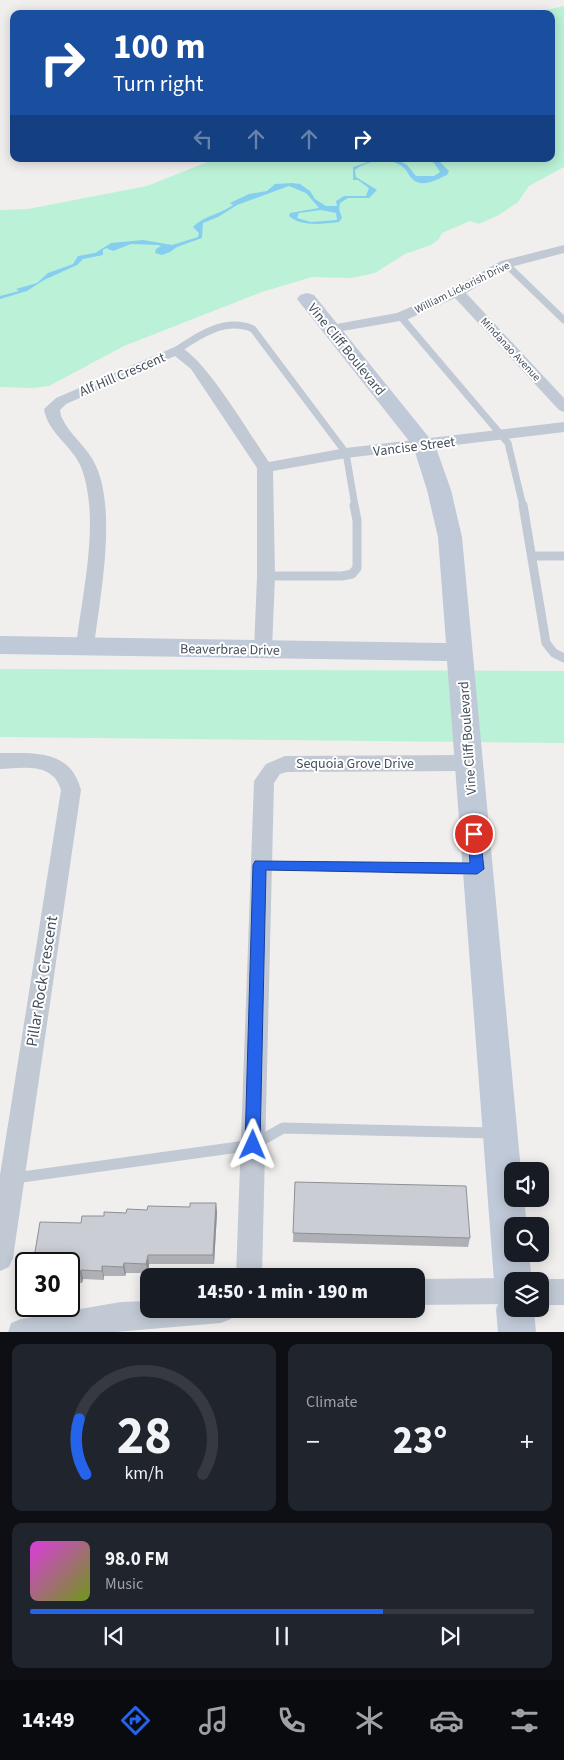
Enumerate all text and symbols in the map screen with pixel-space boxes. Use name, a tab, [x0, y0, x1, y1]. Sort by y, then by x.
text: 100 m	[113, 22, 205, 72]
icon: right	[30, 30, 95, 95]
text: Turn right	[113, 68, 203, 100]
icon: left	[189, 125, 217, 153]
icon: ahead	[242, 125, 270, 153]
icon: ahead	[295, 125, 323, 153]
icon: right	[348, 125, 376, 153]
street label: William Lickorish Drive	[412, 258, 513, 317]
street label: Vine Cliff Boulevard	[303, 299, 390, 400]
street label: Mindanao Avenue	[477, 314, 544, 385]
street label: Alf Hill Crescent	[76, 348, 169, 402]
street label: Vancise Street	[372, 432, 456, 462]
street label: Beaverbrae Drive	[180, 639, 280, 661]
street label: Vine Cliff Boulevard	[454, 680, 482, 795]
street label: Sequoia Grove Drive	[296, 754, 414, 774]
pin	[453, 813, 495, 855]
icon: arrive	[460, 820, 488, 848]
street label: Pillar Rock Crescent	[21, 914, 63, 1048]
position arrow	[226, 1118, 278, 1170]
map controls	[504, 1162, 549, 1317]
button: sound	[504, 1162, 549, 1207]
button: search	[504, 1217, 549, 1262]
speed limit sign: 30	[15, 1252, 80, 1317]
button: layers	[504, 1272, 549, 1317]
text: 14:50 · 1 min · 190 m	[197, 1279, 368, 1306]
text: Climate	[306, 1391, 357, 1413]
text: 28	[117, 1400, 171, 1474]
text: 23°	[393, 1414, 447, 1468]
text: −	[306, 1422, 320, 1462]
text: +	[520, 1422, 534, 1462]
text: km/h	[124, 1461, 164, 1486]
text: 98.0 FM	[105, 1546, 169, 1573]
text: Music	[105, 1573, 143, 1595]
icon: previous	[100, 1622, 128, 1650]
icon: pause	[268, 1622, 296, 1650]
icon: next	[436, 1622, 464, 1650]
icon: directions	[118, 1703, 153, 1738]
icon: music	[196, 1703, 231, 1738]
icon: phone	[274, 1703, 309, 1738]
icon: climate	[352, 1703, 387, 1738]
icon: car	[429, 1703, 464, 1738]
icon: filters	[507, 1703, 542, 1738]
text: 14:49	[21, 1704, 75, 1736]

